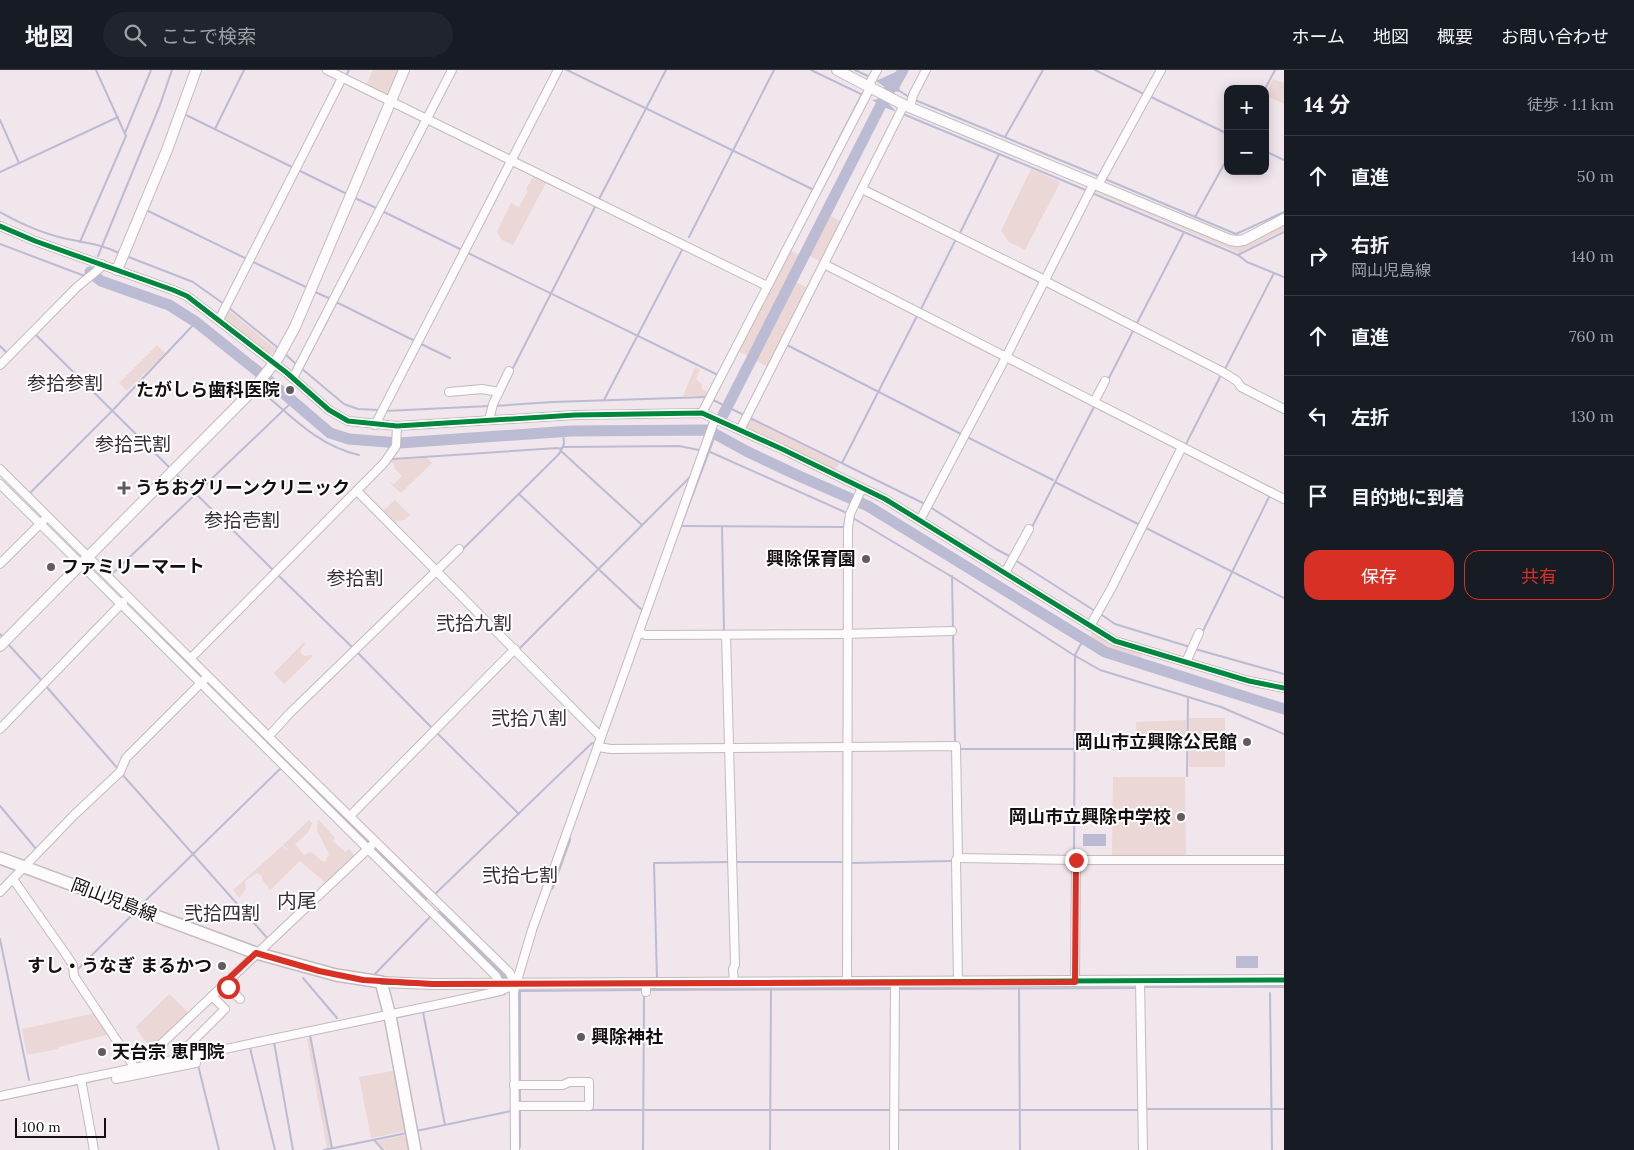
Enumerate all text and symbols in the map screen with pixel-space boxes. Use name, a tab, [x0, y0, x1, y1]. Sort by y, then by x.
search box	[103, 12, 453, 57]
text: 地図	[25, 21, 73, 52]
icon: search	[121, 21, 149, 49]
text: ここで検索	[161, 24, 256, 48]
text: ホーム	[1292, 25, 1345, 48]
text: 地図	[1373, 25, 1409, 48]
text: 概要	[1437, 25, 1473, 48]
text: お問い合わせ	[1501, 25, 1609, 48]
map controls	[1224, 85, 1269, 175]
button: +	[1224, 85, 1269, 130]
text: 14 分	[1304, 91, 1351, 118]
text: 徒歩 · 1.1 km	[1527, 94, 1614, 114]
button: −	[1224, 130, 1269, 175]
icon: ahead	[1304, 162, 1332, 190]
text: 直進	[1351, 165, 1389, 189]
text: 50 m	[1577, 166, 1614, 186]
text: 右折	[1351, 233, 1389, 257]
icon: right	[1304, 242, 1332, 270]
text: 140 m	[1571, 246, 1614, 266]
text: 岡山児島線	[1351, 260, 1431, 280]
icon: ahead	[1304, 322, 1332, 350]
text: 直進	[1351, 325, 1389, 349]
text: 760 m	[1569, 326, 1614, 346]
district label: 参拾参割	[27, 371, 103, 395]
place label: たがしら歯科医院	[136, 378, 280, 401]
marker: たがしら歯科医院	[284, 384, 296, 396]
icon: left	[1304, 402, 1332, 430]
text: 左折	[1351, 405, 1389, 429]
text: 130 m	[1571, 406, 1614, 426]
district label: 参拾弐割	[95, 432, 171, 456]
place label: うちおグリーンクリニック	[135, 476, 350, 499]
marker: うちおグリーンクリニック	[117, 481, 131, 495]
icon: arrive	[1304, 482, 1332, 510]
text: 目的地に到着	[1351, 485, 1465, 509]
district label: 参拾壱割	[204, 508, 280, 532]
place label: 興除保育園	[766, 547, 856, 570]
button: 保存	[1304, 550, 1454, 600]
button: 共有	[1464, 550, 1614, 600]
marker: 興除保育園	[860, 553, 872, 565]
place label: ファミリーマート	[61, 555, 205, 578]
marker: ファミリーマート	[45, 561, 57, 573]
district label: 参拾割	[326, 566, 384, 590]
district label: 弐拾九割	[436, 611, 512, 635]
district label: 弐拾八割	[491, 706, 567, 730]
place label: 岡山市立興除公民館	[1075, 730, 1237, 753]
marker: 岡山市立興除公民館	[1241, 736, 1253, 748]
place label: 岡山市立興除中学校	[1009, 805, 1171, 828]
marker: 岡山市立興除中学校	[1175, 811, 1187, 823]
route end	[1065, 849, 1088, 872]
district label: 弐拾七割	[482, 863, 558, 887]
street label: 岡山児島線	[68, 873, 160, 926]
district label: 内尾	[277, 888, 317, 913]
district label: 弐拾四割	[184, 901, 260, 925]
place label: すし・うなぎ まるかつ	[27, 954, 212, 977]
marker: すし・うなぎ まるかつ	[216, 960, 228, 972]
route start	[217, 976, 240, 999]
place label: 興除神社	[591, 1025, 663, 1048]
marker: 興除神社	[575, 1031, 587, 1043]
place label: 天台宗 恵門院	[112, 1040, 225, 1063]
marker: 天台宗 恵門院	[96, 1046, 108, 1058]
scale bar	[15, 1115, 106, 1138]
text: 100 m	[22, 1118, 61, 1136]

